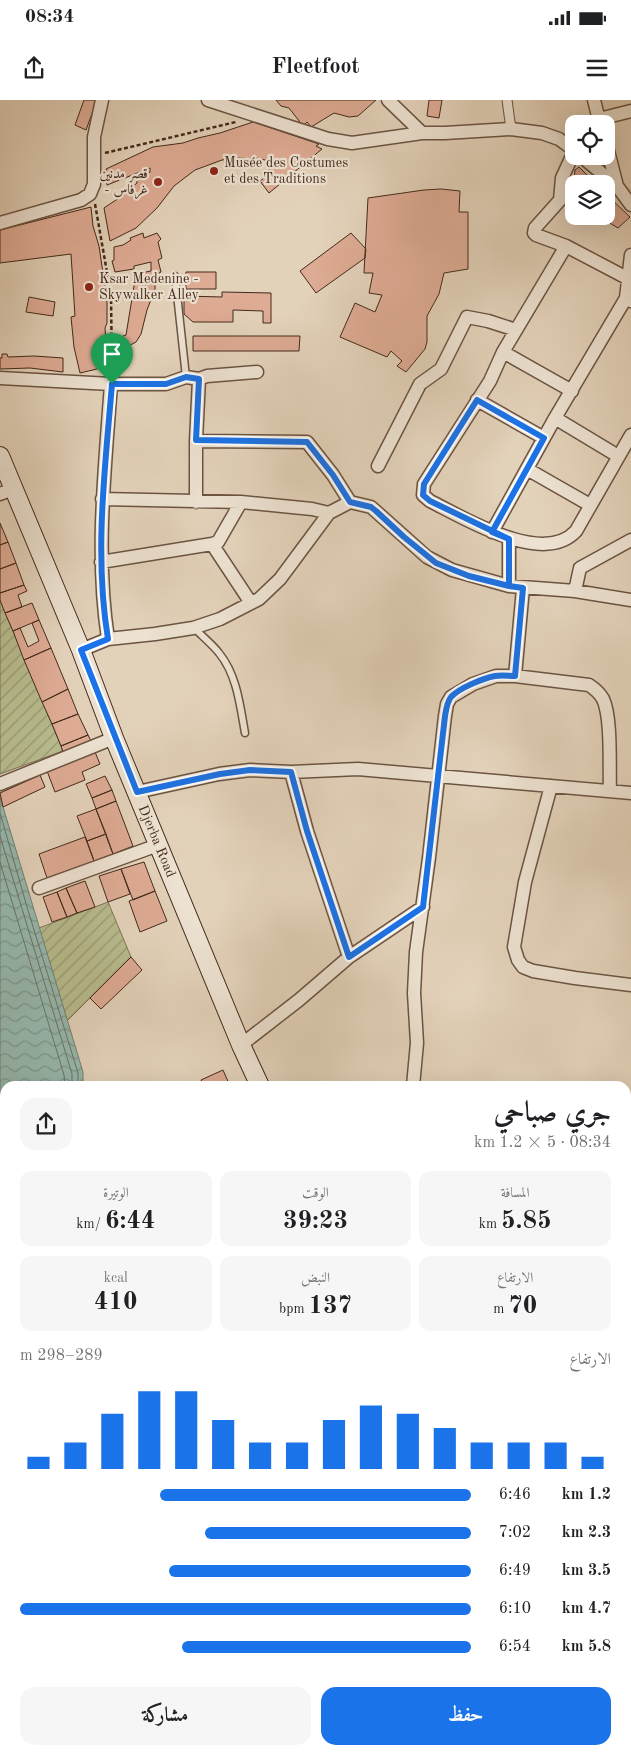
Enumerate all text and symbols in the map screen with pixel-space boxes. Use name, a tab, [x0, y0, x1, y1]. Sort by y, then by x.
text: 08:34	[25, 8, 74, 27]
icon: share	[20, 54, 48, 82]
icon: menu	[583, 54, 611, 82]
text: Fleetfoot	[271, 56, 360, 78]
map controls	[565, 115, 615, 225]
button: locate	[565, 115, 615, 165]
place label: Musée des Costumes et des Traditions	[224, 156, 348, 186]
marker: Musée des Costumes et des Traditions	[208, 165, 220, 177]
place label: قصر مدنين - غرفاس	[100, 167, 148, 199]
button: layers	[565, 175, 615, 225]
marker: قصر مدنين - غرفاس	[152, 176, 164, 188]
place label: Ksar Medenine - Skywalker Alley	[99, 272, 200, 302]
marker: Ksar Medenine - Skywalker Alley	[83, 281, 95, 293]
pin	[91, 333, 133, 384]
icon: arrive	[98, 340, 126, 368]
street label: Djerba Road	[136, 803, 178, 879]
button: share	[20, 1098, 72, 1150]
text: جري صباحي	[494, 1100, 611, 1128]
text: 08:34 · 5 × 1.2 km	[474, 1135, 611, 1151]
text: الوتيرة	[103, 1186, 129, 1200]
text: الوقت	[302, 1186, 329, 1200]
text: المسافة	[501, 1186, 529, 1200]
text: 6:44	[105, 1209, 155, 1234]
text: 39:23	[283, 1209, 348, 1234]
text: 5.85	[501, 1209, 552, 1234]
text: /km	[76, 1217, 105, 1231]
text: km	[479, 1217, 501, 1231]
text: kcal	[104, 1271, 128, 1285]
text: النبض	[301, 1271, 330, 1285]
text: الارتفاع	[497, 1271, 533, 1285]
text: 410	[94, 1290, 138, 1315]
text: 137	[308, 1294, 352, 1319]
text: 70	[508, 1294, 537, 1319]
text: bpm	[279, 1302, 308, 1316]
text: m	[493, 1302, 508, 1316]
text: 289–298 m	[20, 1348, 103, 1364]
text: الارتفاع	[569, 1352, 611, 1368]
text: 6:46	[499, 1487, 531, 1503]
text: 1.2 km	[562, 1487, 611, 1503]
text: 7:02	[499, 1525, 531, 1541]
text: 2.3 km	[562, 1525, 611, 1541]
text: 6:49	[499, 1563, 531, 1579]
text: 3.5 km	[562, 1563, 611, 1579]
text: 6:10	[499, 1601, 531, 1617]
text: 4.7 km	[562, 1601, 611, 1617]
text: 6:54	[499, 1639, 531, 1655]
text: 5.8 km	[562, 1639, 611, 1655]
button: مشاركة	[20, 1687, 311, 1745]
button: حفظ	[321, 1687, 611, 1745]

